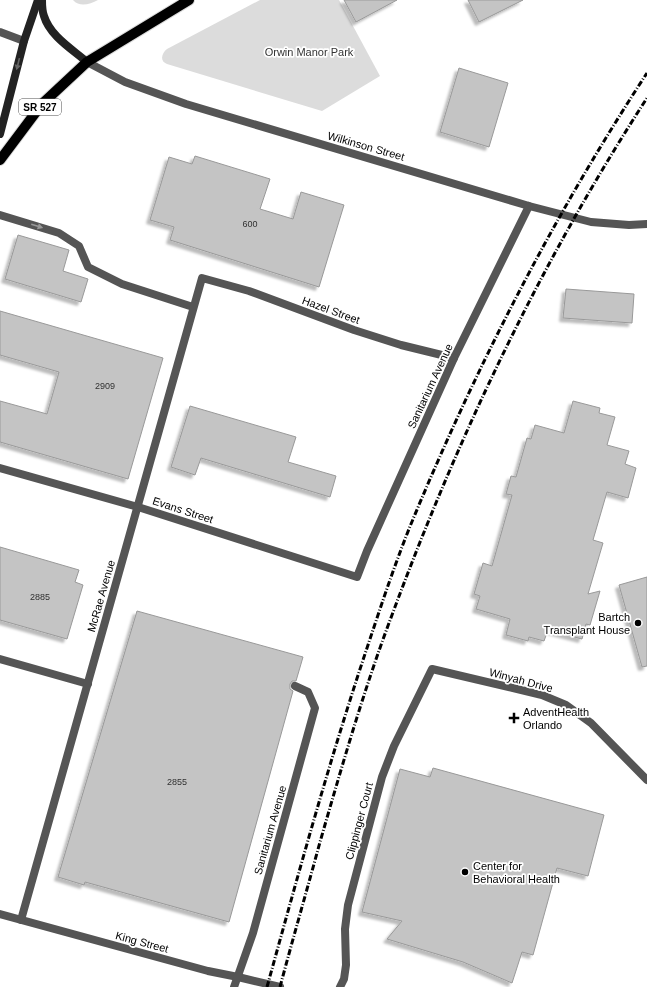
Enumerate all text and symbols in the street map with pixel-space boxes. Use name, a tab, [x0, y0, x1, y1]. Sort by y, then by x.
park label: Orwin Manor Park	[265, 46, 354, 58]
one-way arrow	[14, 57, 20, 70]
road number: SR 527	[19, 99, 61, 115]
street label: Wilkinson Street	[326, 129, 406, 163]
house number: 600	[242, 219, 258, 229]
one-way arrow	[32, 223, 44, 229]
street label: Hazel Street	[301, 294, 361, 326]
street label: Sanitarium Avenue	[405, 342, 455, 430]
house number: 2909	[95, 381, 115, 391]
street label: Evans Street	[151, 495, 215, 525]
street label: McRae Avenue	[85, 559, 117, 633]
house number: 2885	[30, 592, 50, 602]
place label: Bartch Transplant House	[544, 611, 630, 636]
marker: Bartch Transplant House	[633, 618, 643, 628]
street label: Winyah Drive	[488, 666, 554, 694]
place label: AdventHealth Orlando	[523, 706, 589, 731]
marker: AdventHealth Orlando	[508, 712, 520, 724]
house number: 2855	[167, 777, 187, 787]
street label: Clippinger Court	[343, 781, 375, 861]
street label: Sanitarium Avenue	[252, 784, 288, 876]
place label: Center for Behavioral Health	[473, 860, 560, 885]
marker: Center for Behavioral Health	[460, 867, 470, 877]
street label: King Street	[114, 929, 170, 955]

